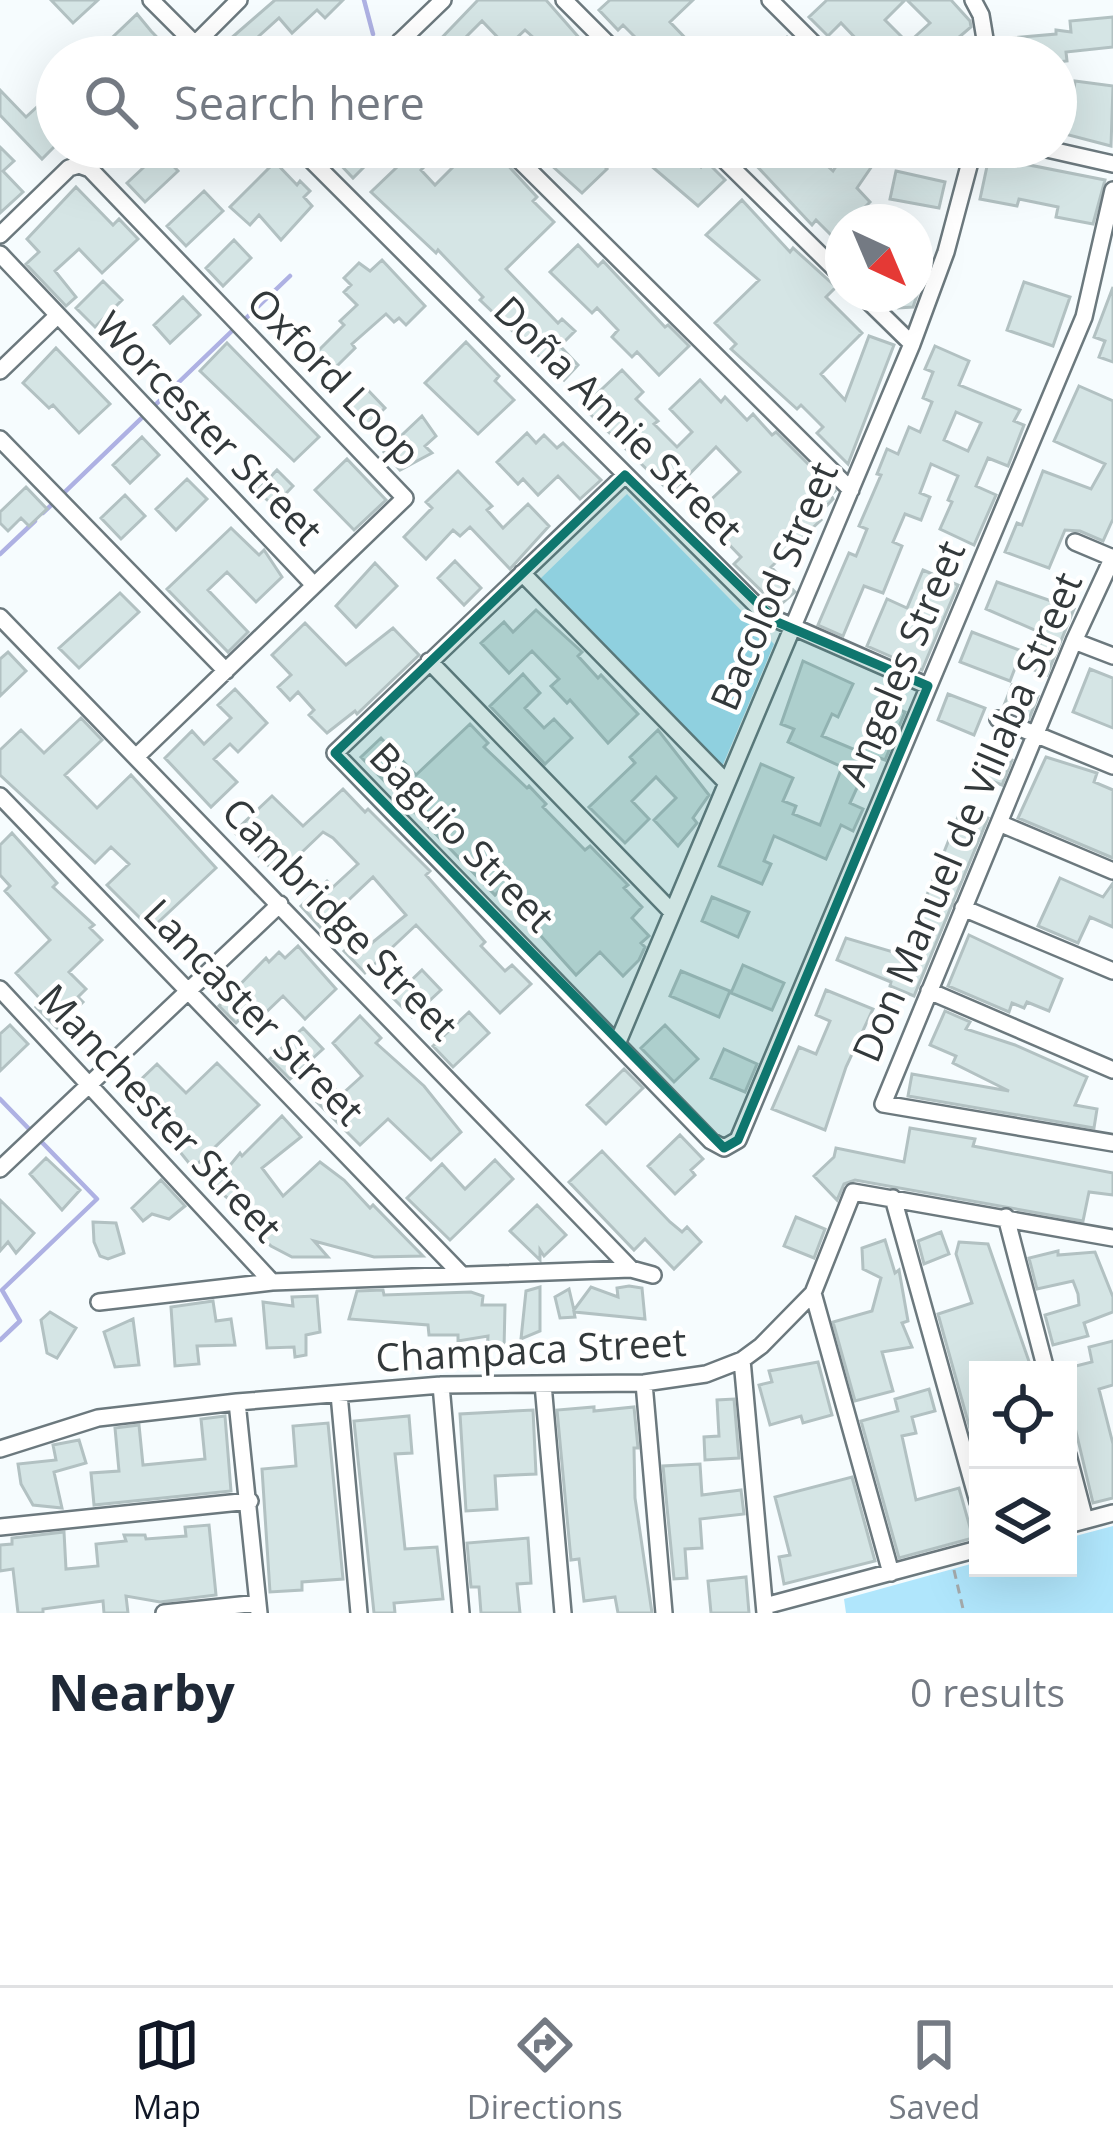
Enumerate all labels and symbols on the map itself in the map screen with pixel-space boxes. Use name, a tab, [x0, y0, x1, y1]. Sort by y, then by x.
north arrow	[825, 204, 933, 312]
street label: Oxford Loop	[237, 275, 433, 477]
street label: Doña Annie Street	[483, 283, 755, 555]
street label: Worcester Street	[85, 299, 335, 555]
street label: Bacolod Street	[696, 453, 849, 718]
street label: Angeles Street	[825, 532, 976, 793]
street label: Don Manuel de Villaba Street	[838, 563, 1093, 1069]
street label: Baguio Street	[359, 730, 567, 942]
street label: Cambridge Street	[212, 785, 471, 1051]
street label: Lancaster Street	[133, 886, 377, 1136]
street label: Manchester Street	[28, 972, 295, 1252]
street label: Champaca Street	[374, 1314, 688, 1383]

